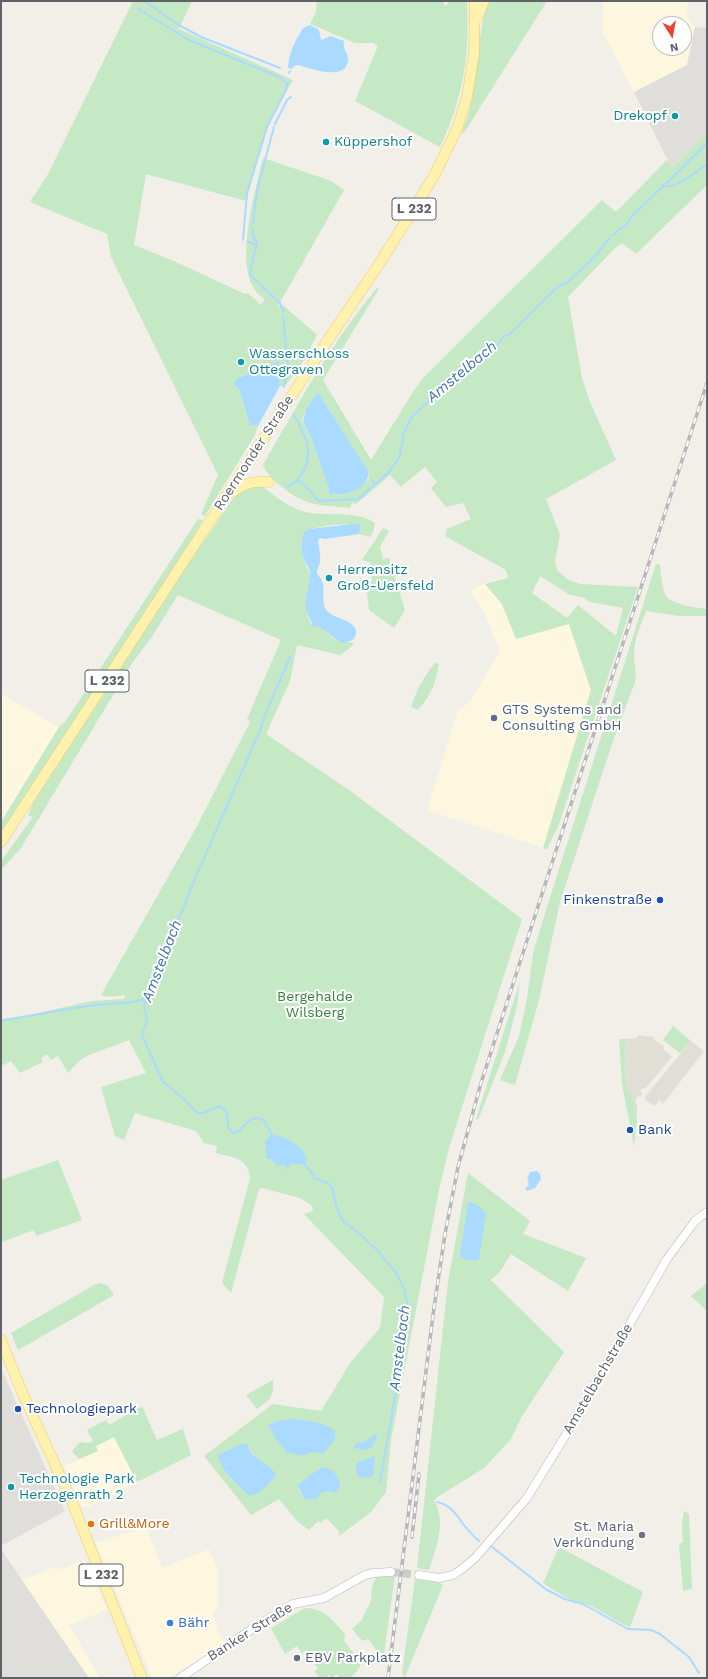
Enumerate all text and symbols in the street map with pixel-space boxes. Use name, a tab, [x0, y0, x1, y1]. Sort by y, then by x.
north arrow	[652, 16, 692, 56]
text: N	[669, 40, 679, 54]
place label: Drekopf	[613, 108, 667, 124]
marker: Drekopf	[670, 111, 680, 121]
place label: Küppershof	[334, 134, 412, 150]
marker: Küppershof	[321, 137, 331, 147]
road number: L 232	[392, 198, 436, 220]
water label: Amstelbach	[423, 338, 501, 406]
place label: Wasserschloss Ottegraven	[249, 346, 349, 378]
marker: Wasserschloss Ottegraven	[236, 357, 246, 367]
street label: Roermonder Straße	[210, 392, 298, 514]
place label: Herrensitz Groß-Uersfeld	[337, 562, 434, 594]
marker: Herrensitz Groß-Uersfeld	[324, 573, 334, 583]
road number: L 232	[85, 670, 129, 692]
place label: GTS Systems and Consulting GmbH	[502, 702, 622, 734]
marker: GTS Systems and Consulting GmbH	[489, 713, 499, 723]
place label: Finkenstraße	[563, 892, 652, 908]
marker: Finkenstraße	[655, 895, 665, 905]
water label: Amstelbach	[138, 918, 186, 1004]
park label: Bergehalde Wilsberg	[277, 989, 353, 1022]
place label: Bank	[638, 1122, 672, 1138]
marker: Bank	[625, 1125, 635, 1135]
water label: Amstelbach	[386, 1304, 414, 1392]
street label: Amstelbachstraße	[560, 1321, 636, 1437]
place label: Technologiepark	[26, 1401, 137, 1417]
marker: Technologiepark	[13, 1404, 23, 1414]
place label: Technologie Park Herzogenrath 2	[19, 1471, 134, 1504]
marker: Technologie Park Herzogenrath 2	[6, 1482, 16, 1492]
place label: Grill&More	[99, 1516, 170, 1532]
marker: Grill&More	[86, 1519, 96, 1529]
place label: St. Maria Verkündung	[553, 1519, 634, 1552]
marker: St. Maria Verkündung	[637, 1530, 647, 1540]
road number: L 232	[79, 1564, 123, 1586]
street label: Banker Straße	[204, 1599, 296, 1665]
place label: Bähr	[178, 1615, 209, 1631]
marker: Bähr	[165, 1618, 175, 1628]
place label: EBV Parkplatz	[305, 1650, 401, 1666]
marker: EBV Parkplatz	[292, 1653, 302, 1663]

